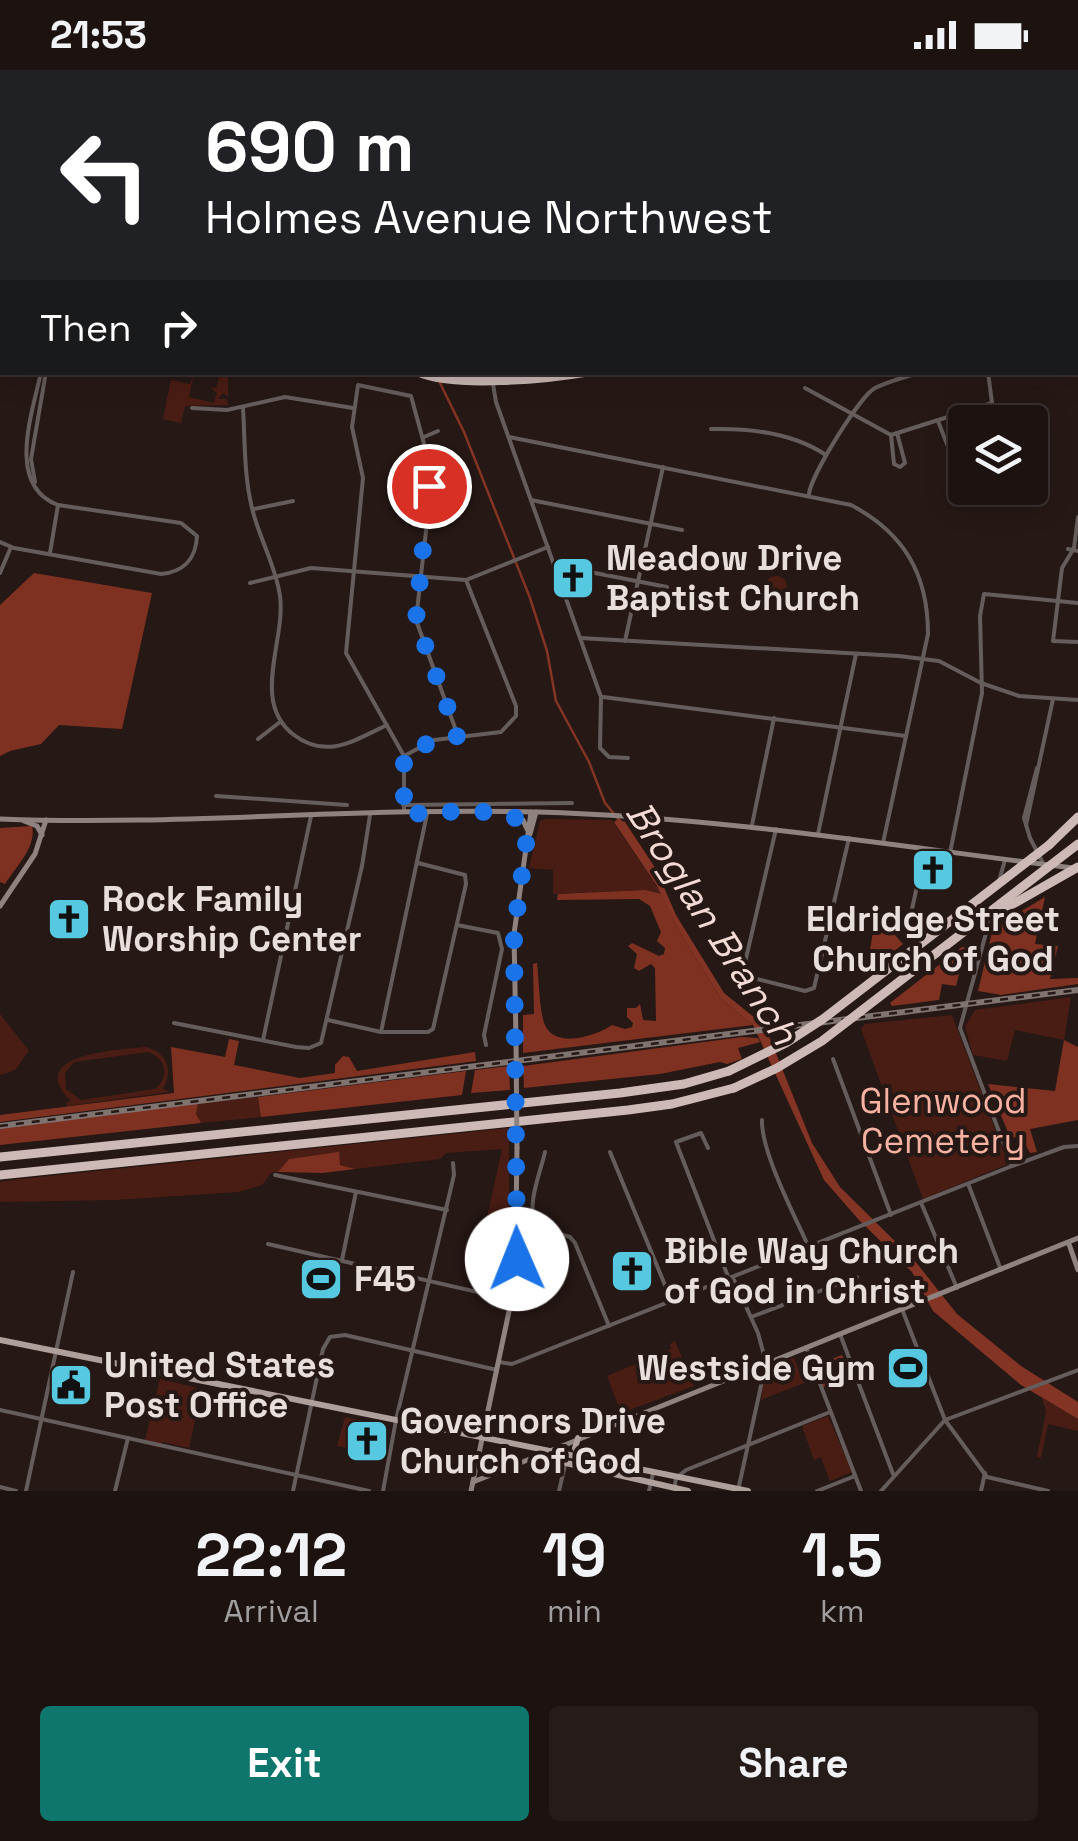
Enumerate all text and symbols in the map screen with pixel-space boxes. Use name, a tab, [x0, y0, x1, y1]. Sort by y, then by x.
text: 21:53	[50, 11, 147, 59]
text: 690 m	[205, 102, 414, 191]
icon: left	[40, 110, 170, 240]
text: Holmes Avenue Northwest	[205, 189, 773, 246]
icon: right	[151, 300, 206, 355]
text: Then	[40, 304, 131, 352]
map controls	[948, 405, 1048, 505]
button: layers	[948, 405, 1048, 505]
pin	[387, 444, 472, 529]
icon: arrive	[402, 459, 457, 514]
place label: Meadow Drive Baptist Church	[606, 536, 860, 620]
church icon: Meadow Drive Baptist Church	[550, 555, 596, 601]
water label: Broglan Branch	[615, 792, 809, 1054]
church icon: Eldridge Street Church of God	[910, 847, 956, 893]
place label: Rock Family Worship Center	[102, 877, 362, 961]
church icon: Rock Family Worship Center	[46, 896, 92, 942]
place label: Eldridge Street Church of God	[806, 897, 1060, 981]
park label: Glenwood Cemetery	[859, 1079, 1027, 1163]
position arrow	[465, 1207, 569, 1311]
place label: Bible Way Church of God in Christ	[664, 1229, 959, 1313]
church icon: Bible Way Church of God in Christ	[609, 1248, 655, 1294]
sports icon: F45	[298, 1256, 344, 1302]
place label: F45	[354, 1257, 416, 1301]
place label: United States Post Office	[104, 1343, 335, 1427]
sports icon: Westside Gym	[885, 1345, 931, 1391]
place label: Westside Gym	[637, 1346, 876, 1390]
public building icon: United States Post Office	[48, 1362, 94, 1408]
place label: Governors Drive Church of God	[400, 1399, 666, 1483]
church icon: Governors Drive Church of God	[344, 1418, 390, 1464]
text: 22:12	[195, 1517, 347, 1594]
text: 19	[542, 1517, 607, 1594]
text: 1.5	[802, 1517, 883, 1594]
text: Arrival	[224, 1591, 319, 1631]
text: min	[547, 1591, 602, 1631]
text: km	[820, 1591, 865, 1631]
button: Exit	[40, 1706, 529, 1821]
button: Share	[549, 1706, 1038, 1821]

